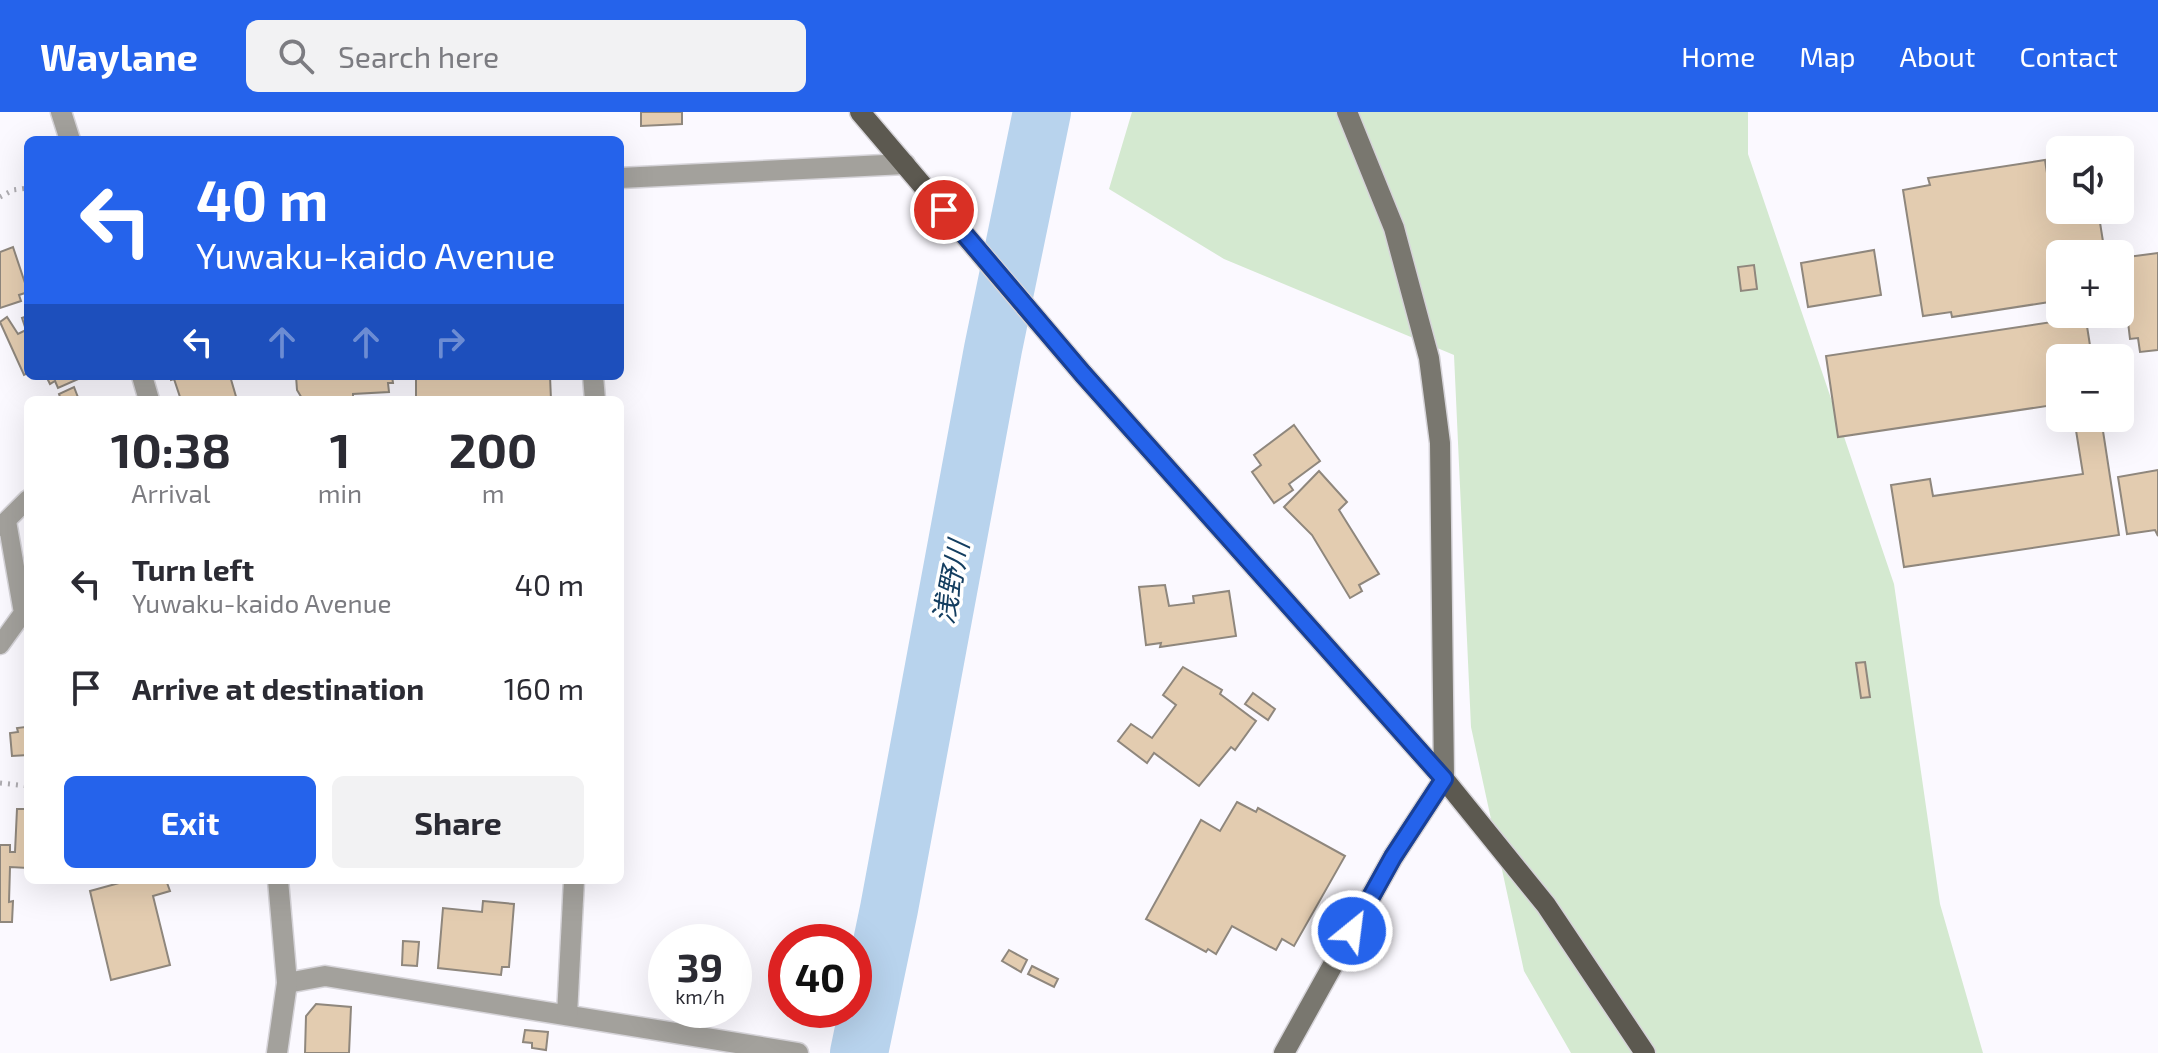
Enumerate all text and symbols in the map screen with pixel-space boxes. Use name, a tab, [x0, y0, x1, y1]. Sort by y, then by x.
search box	[246, 20, 806, 92]
text: Waylane	[40, 33, 198, 79]
icon: search	[274, 34, 318, 78]
text: Search here	[338, 38, 499, 74]
text: Home	[1681, 39, 1755, 73]
text: Map	[1799, 39, 1856, 73]
text: About	[1900, 39, 1975, 73]
text: Contact	[2019, 39, 2118, 73]
map controls	[2046, 136, 2134, 432]
button: sound	[2046, 136, 2134, 224]
text: 40 m	[196, 165, 328, 232]
icon: left	[64, 168, 168, 272]
pin	[910, 176, 978, 244]
icon: arrive	[922, 188, 966, 232]
text: Yuwaku-kaido Avenue	[196, 233, 555, 276]
button: +	[2046, 240, 2134, 328]
icon: left	[176, 320, 220, 364]
icon: ahead	[260, 320, 304, 364]
icon: ahead	[344, 320, 388, 364]
icon: right	[428, 320, 472, 364]
button: −	[2046, 344, 2134, 432]
text: 10:38	[111, 420, 231, 478]
text: 1	[330, 420, 350, 478]
text: 200	[449, 420, 537, 478]
text: Arrival	[131, 477, 210, 508]
text: min	[318, 477, 362, 508]
text: m	[482, 477, 504, 508]
water label: 浅野川	[925, 534, 975, 626]
text: Turn left	[132, 551, 254, 587]
icon: left	[64, 562, 108, 606]
text: 40 m	[514, 566, 584, 602]
text: Yuwaku-kaido Avenue	[132, 587, 391, 618]
icon: arrive	[64, 666, 108, 710]
text: Arrive at destination	[132, 670, 424, 706]
text: 160 m	[504, 670, 584, 706]
button: Exit	[64, 776, 316, 868]
button: Share	[332, 776, 584, 868]
position arrow	[1310, 889, 1394, 973]
speed limit sign: 40	[768, 924, 872, 1028]
text: 39	[677, 942, 723, 990]
text: km/h	[675, 984, 725, 1008]

